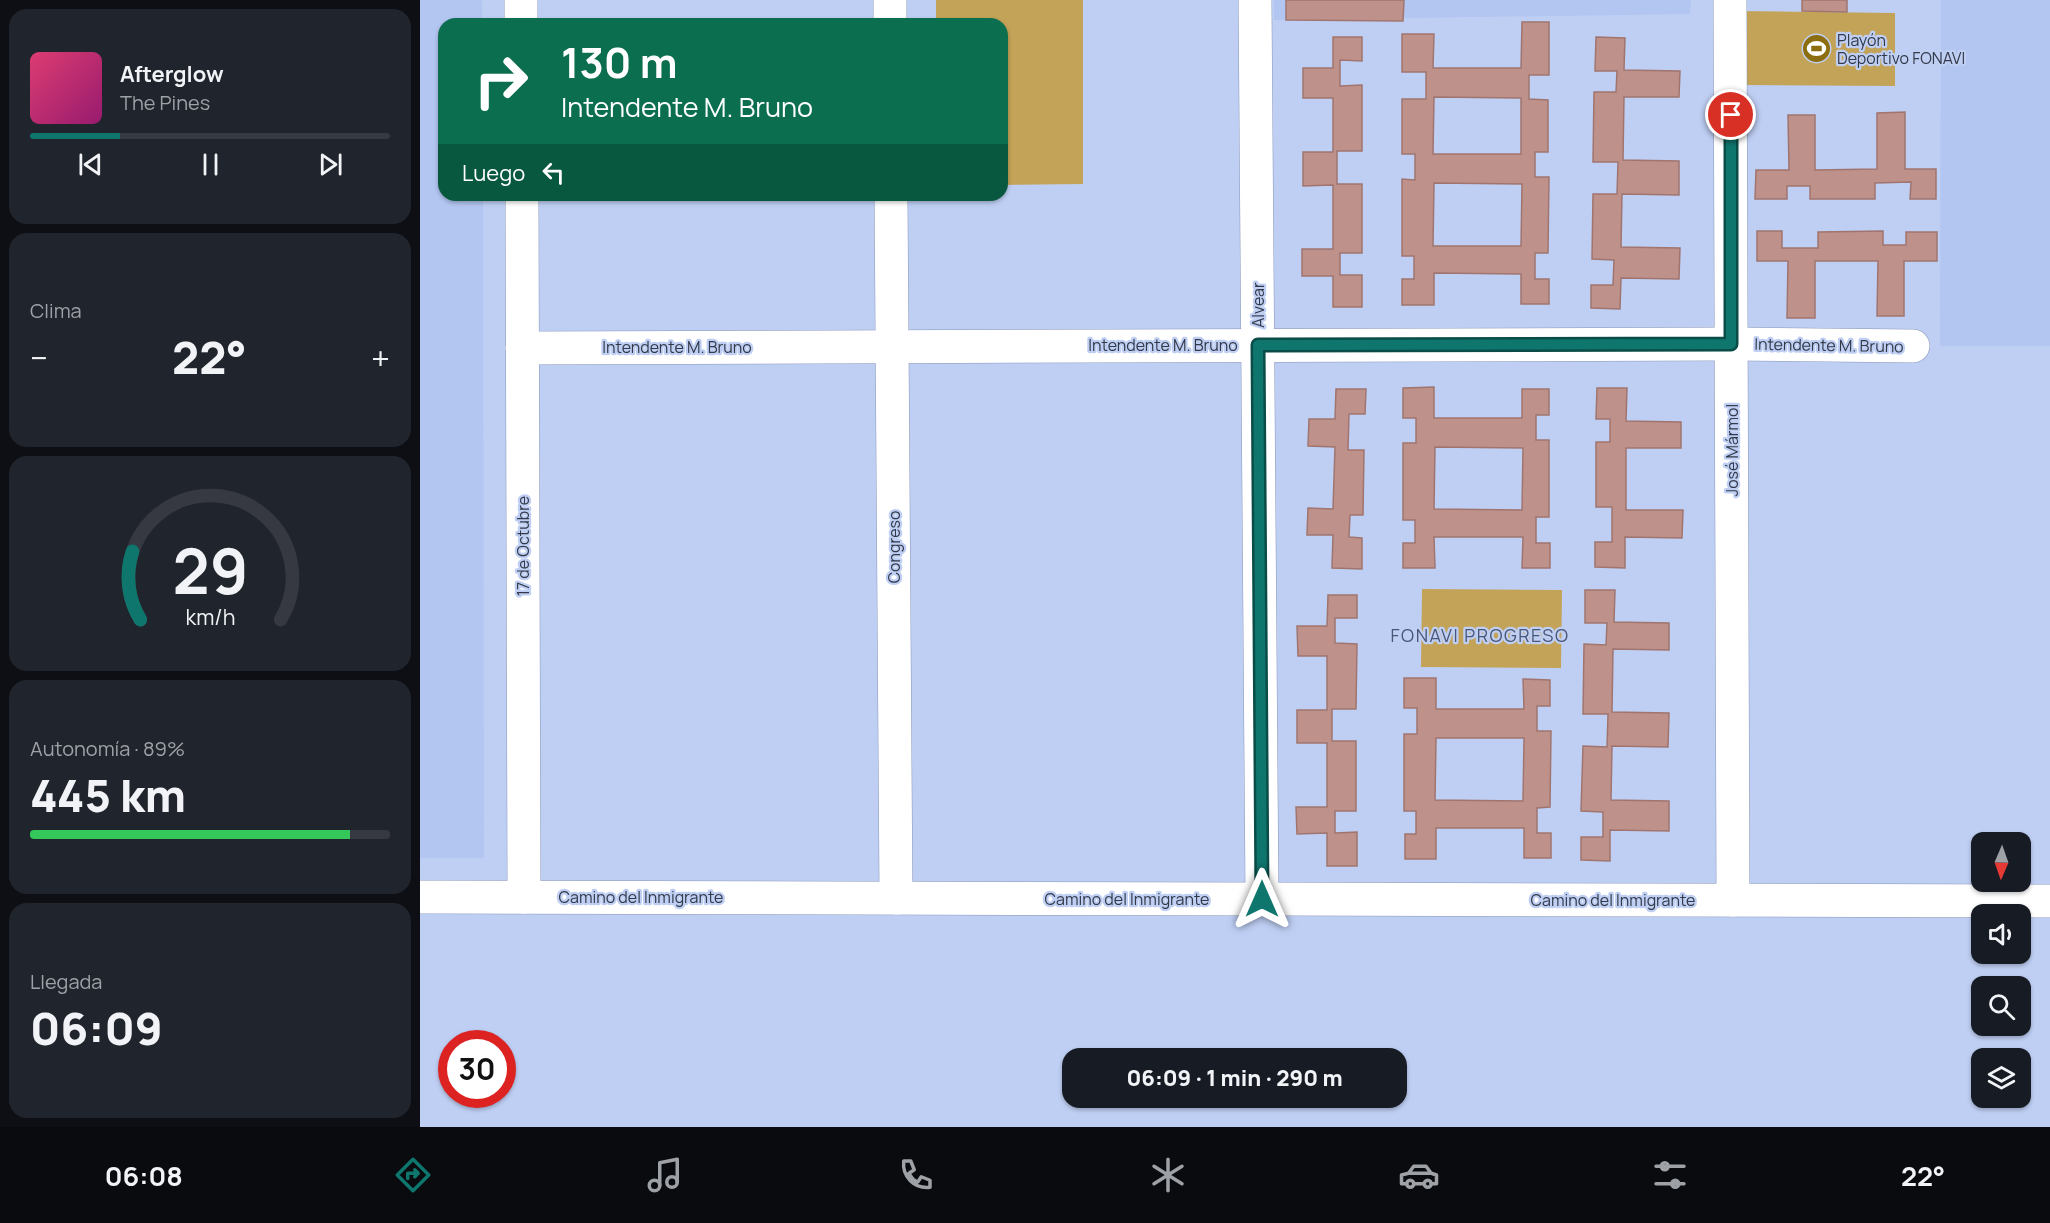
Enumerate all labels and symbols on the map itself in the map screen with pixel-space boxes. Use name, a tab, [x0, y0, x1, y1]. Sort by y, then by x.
place label: Playón Deportivo FONAVI	[1837, 29, 1965, 69]
sports icon: Playón Deportivo FONAVI	[1800, 33, 1832, 65]
pin	[1705, 89, 1756, 140]
street label: Alvear	[1247, 282, 1269, 328]
street label: Intendente M. Bruno	[1754, 333, 1904, 357]
street label: Intendente M. Bruno	[1088, 334, 1238, 356]
street label: Intendente M. Bruno	[602, 336, 752, 358]
street label: José Mármol	[1721, 404, 1743, 496]
street label: 17 de Octubre	[512, 496, 534, 596]
street label: Congreso	[883, 511, 905, 583]
district label: FONAVI PROGRESO	[1391, 623, 1569, 647]
north arrow	[1971, 832, 2031, 892]
position arrow	[1230, 867, 1294, 931]
street label: Camino del Inmigrante	[559, 886, 723, 908]
street label: Camino del Inmigrante	[1045, 888, 1209, 910]
street label: Camino del Inmigrante	[1531, 889, 1695, 911]
speed limit sign: 30	[438, 1030, 516, 1108]

